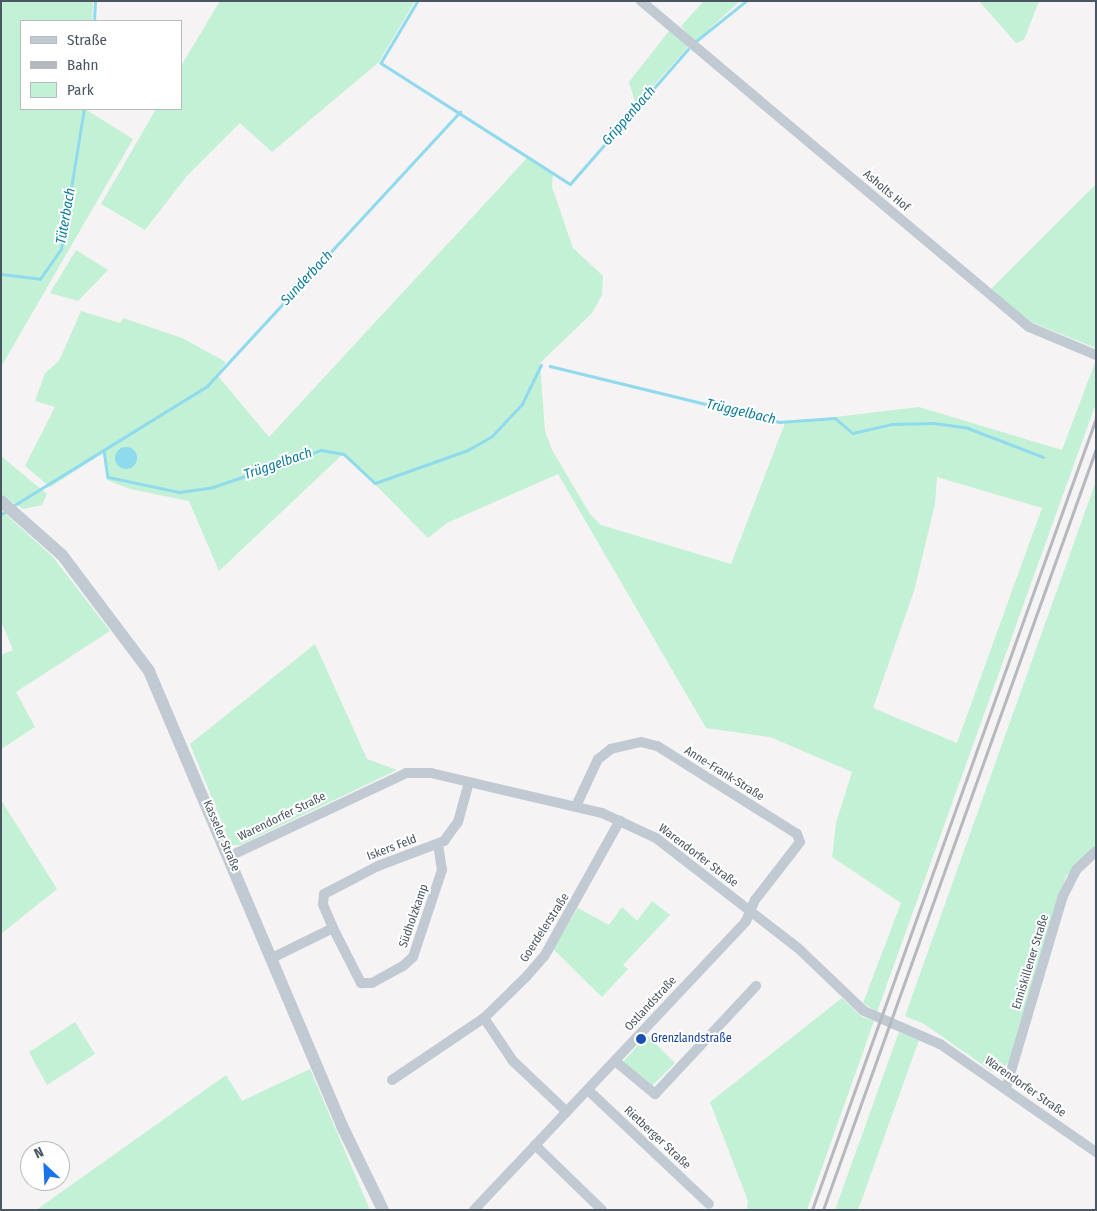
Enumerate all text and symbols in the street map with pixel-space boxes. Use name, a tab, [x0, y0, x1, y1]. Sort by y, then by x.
legend	[20, 20, 182, 110]
text: Straße	[67, 31, 107, 49]
text: Bahn	[67, 56, 98, 74]
text: Park	[67, 81, 94, 99]
water label: Grippenbach	[599, 83, 659, 149]
street label: Asholts Hof	[860, 167, 912, 215]
water label: Tüterbach	[53, 187, 79, 245]
water label: Sunderbach	[278, 247, 336, 309]
water label: Trüggelbach	[704, 396, 778, 428]
water label: Trüggelbach	[242, 444, 314, 484]
street label: Anne-Frank-Straße	[682, 744, 766, 804]
street label: Warendorfer Straße	[236, 789, 328, 845]
street label: Kasseler Straße	[200, 798, 242, 874]
street label: Warendorfer Straße	[655, 821, 741, 891]
street label: Iskers Feld	[365, 832, 419, 864]
street label: Südholzkamp	[396, 882, 432, 950]
street label: Goerdelerstraße	[517, 891, 573, 965]
street label: Enniskillener Straße	[1010, 913, 1052, 1011]
street label: Ostlandstraße	[622, 974, 680, 1034]
place label: Grenzlandstraße	[651, 1032, 732, 1046]
marker: Grenzlandstraße	[635, 1033, 647, 1045]
street label: Warendorfer Straße	[982, 1054, 1068, 1120]
street label: Rietberger Straße	[621, 1103, 693, 1173]
north arrow	[20, 1141, 70, 1191]
text: N	[31, 1143, 46, 1162]

